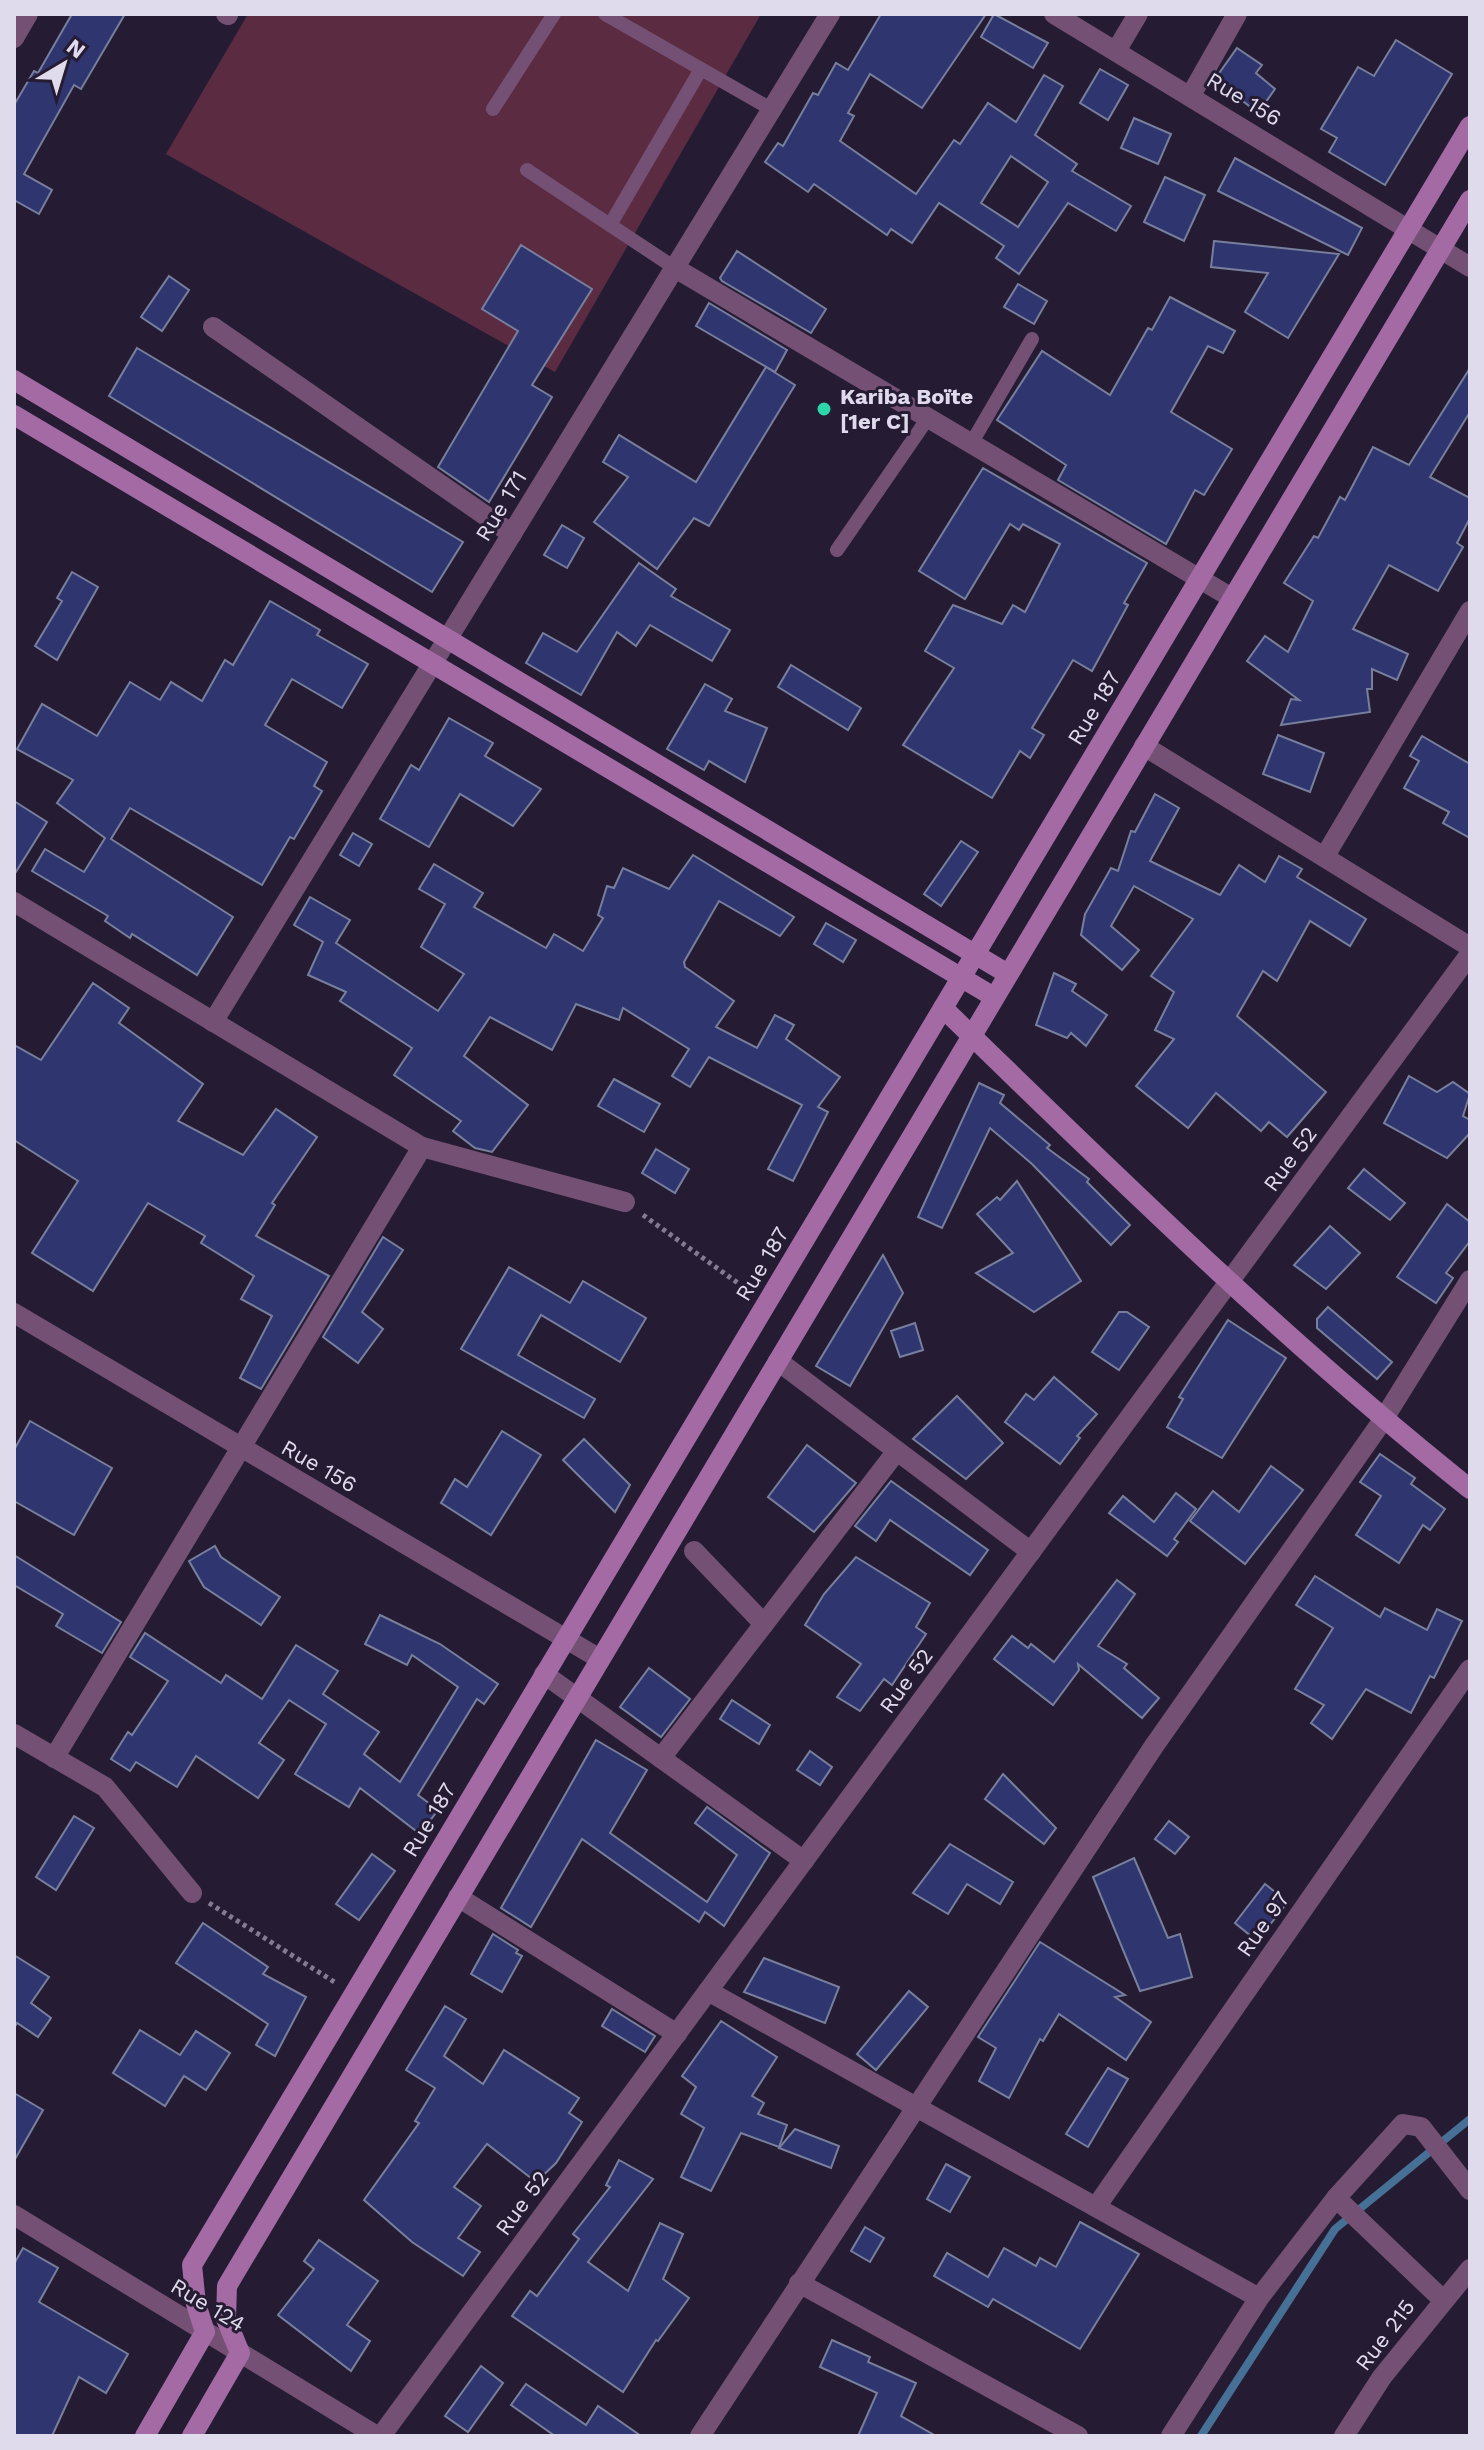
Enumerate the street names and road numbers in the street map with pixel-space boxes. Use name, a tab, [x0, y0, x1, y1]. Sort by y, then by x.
street label: Rue 156	[1202, 67, 1286, 131]
street label: Rue 171	[470, 466, 532, 546]
street label: Rue 187	[1062, 667, 1126, 749]
street label: Rue 52	[1258, 1122, 1322, 1196]
street label: Rue 187	[730, 1223, 794, 1305]
street label: Rue 156	[277, 1435, 361, 1497]
street label: Rue 52	[874, 1644, 938, 1718]
street label: Rue 187	[397, 1779, 461, 1861]
street label: Rue 97	[1232, 1887, 1294, 1961]
street label: Rue 52	[490, 2166, 554, 2240]
street label: Rue 124	[166, 2273, 250, 2337]
street label: Rue 215	[1350, 2295, 1420, 2375]

